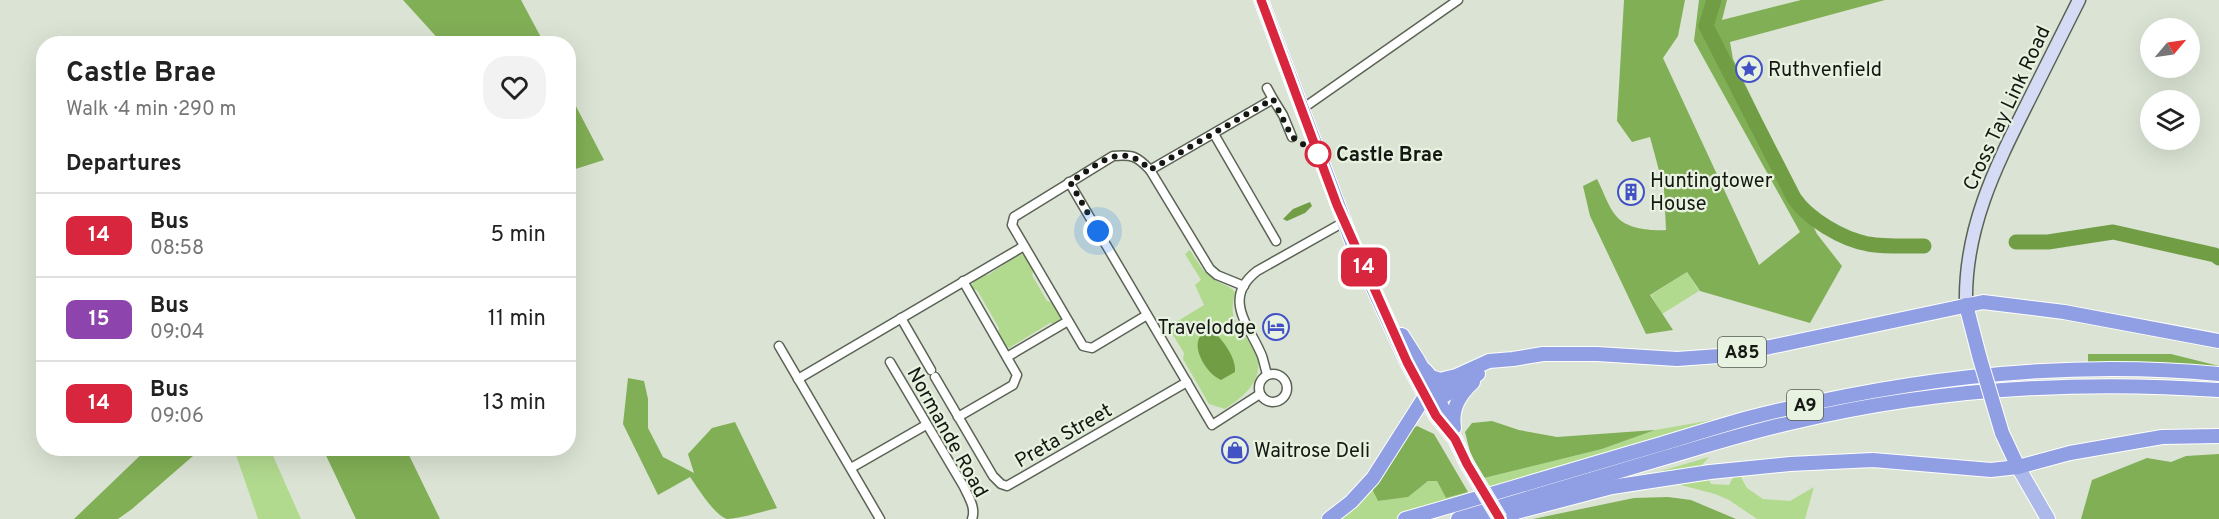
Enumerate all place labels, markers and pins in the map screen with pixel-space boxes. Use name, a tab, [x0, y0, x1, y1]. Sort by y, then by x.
place icon: Ruthvenfield	[1734, 54, 1764, 84]
place label: Ruthvenfield	[1768, 58, 1882, 84]
marker: Castle Brae	[1305, 141, 1331, 167]
place label: Castle Brae	[1336, 143, 1443, 169]
place label: Huntingtower House	[1650, 169, 1773, 218]
building icon: Huntingtower House	[1616, 177, 1646, 207]
hotel icon: Travelodge	[1261, 312, 1291, 342]
place label: Travelodge	[1157, 316, 1256, 342]
shop icon: Waitrose Deli	[1220, 435, 1250, 465]
place label: Waitrose Deli	[1254, 439, 1370, 465]

